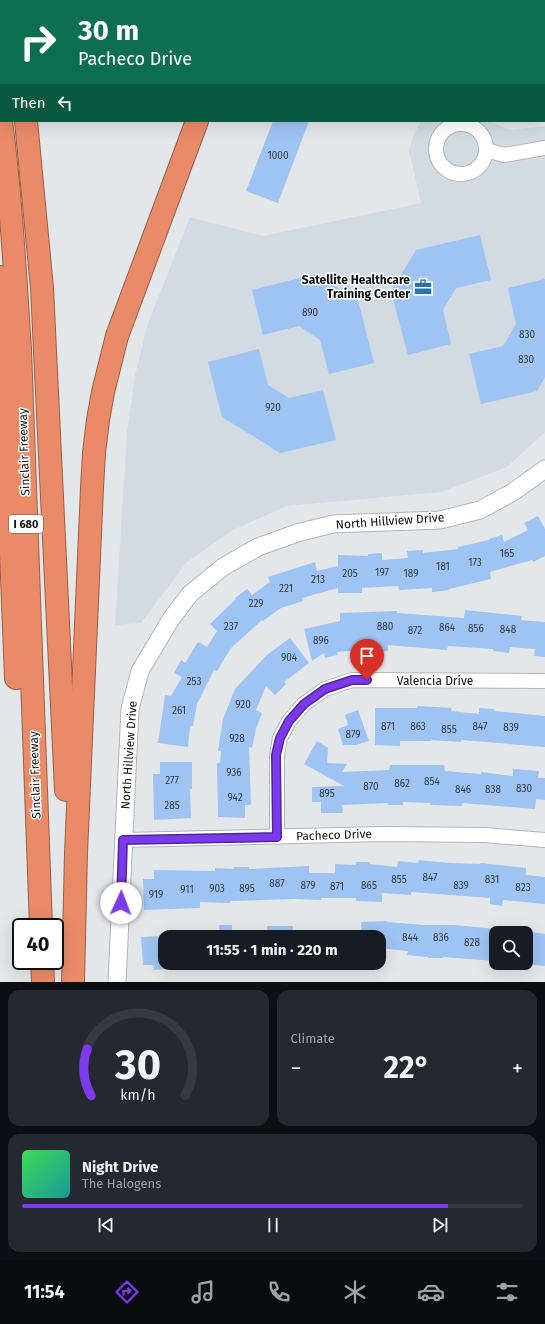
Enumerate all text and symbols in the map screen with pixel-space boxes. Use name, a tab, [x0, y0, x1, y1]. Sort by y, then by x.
text: 30 m	[78, 14, 139, 47]
icon: right	[12, 16, 64, 68]
text: Pacheco Drive	[78, 48, 192, 70]
icon: left	[54, 92, 76, 114]
text: Then	[12, 94, 46, 112]
house number: 1000	[267, 150, 289, 162]
place label: Satellite Healthcare Training Center	[302, 273, 410, 301]
office icon: Satellite Healthcare Training Center	[413, 277, 433, 297]
house number: 890	[302, 307, 319, 319]
house number: 830	[519, 329, 535, 341]
house number: 830	[518, 354, 534, 366]
house number: 920	[265, 402, 281, 414]
street label: Sinclair Freeway	[15, 408, 33, 496]
street label: North Hillview Drive	[335, 510, 445, 532]
road number: I 680	[9, 515, 43, 533]
house number: 165	[500, 548, 514, 560]
house number: 173	[468, 557, 482, 569]
house number: 181	[436, 561, 450, 573]
house number: 197	[375, 567, 389, 579]
house number: 205	[342, 568, 358, 580]
house number: 189	[404, 568, 418, 580]
house number: 213	[311, 574, 325, 586]
house number: 221	[279, 583, 293, 595]
house number: 229	[248, 598, 264, 610]
house number: 237	[224, 621, 239, 633]
house number: 880	[377, 621, 394, 633]
house number: 864	[439, 622, 456, 634]
house number: 856	[468, 623, 484, 635]
house number: 848	[500, 624, 517, 636]
house number: 872	[408, 625, 422, 637]
house number: 896	[313, 635, 329, 647]
pin	[350, 639, 384, 680]
icon: arrive	[356, 645, 378, 667]
house number: 904	[281, 652, 298, 664]
street label: Valencia Drive	[397, 674, 473, 688]
house number: 253	[187, 676, 201, 688]
house number: 920	[235, 699, 251, 711]
street label: North Hillview Drive	[118, 700, 140, 810]
house number: 261	[172, 705, 186, 717]
house number: 871	[381, 721, 395, 733]
house number: 863	[410, 721, 426, 733]
house number: 847	[472, 721, 488, 733]
house number: 839	[503, 722, 519, 734]
house number: 855	[441, 724, 457, 736]
house number: 879	[346, 729, 360, 741]
street label: Sinclair Freeway	[26, 731, 44, 819]
house number: 928	[229, 733, 245, 745]
house number: 936	[226, 767, 242, 779]
house number: 277	[165, 775, 179, 787]
house number: 854	[424, 776, 441, 788]
house number: 862	[394, 778, 410, 790]
house number: 870	[363, 781, 379, 793]
house number: 830	[516, 783, 532, 795]
house number: 846	[455, 784, 471, 796]
house number: 838	[485, 784, 501, 796]
house number: 895	[319, 788, 335, 800]
house number: 942	[227, 792, 243, 804]
house number: 285	[164, 800, 180, 812]
street label: Pacheco Drive	[296, 827, 372, 843]
house number: 847	[422, 872, 438, 884]
house number: 855	[391, 874, 407, 886]
house number: 831	[485, 874, 499, 886]
house number: 887	[269, 878, 285, 890]
house number: 879	[301, 880, 315, 892]
house number: 865	[361, 880, 377, 892]
house number: 839	[453, 880, 469, 892]
house number: 871	[330, 881, 344, 893]
position arrow	[100, 882, 142, 924]
house number: 823	[515, 882, 531, 894]
house number: 903	[209, 883, 225, 895]
house number: 895	[239, 883, 255, 895]
house number: 911	[180, 884, 194, 896]
house number: 919	[149, 889, 163, 901]
speed limit sign: 40	[12, 918, 64, 970]
map controls	[489, 926, 533, 970]
button: search	[489, 926, 533, 970]
house number: 844	[402, 932, 419, 944]
house number: 836	[433, 932, 449, 944]
house number: 828	[464, 937, 480, 949]
text: 11:55 · 1 min · 220 m	[206, 941, 338, 959]
text: Climate	[291, 1031, 335, 1046]
text: 30	[114, 1040, 161, 1090]
text: 22°	[383, 1050, 430, 1086]
text: −	[291, 1055, 302, 1082]
text: +	[512, 1055, 523, 1082]
text: km/h	[121, 1087, 156, 1104]
text: Night Drive	[82, 1158, 158, 1176]
text: The Halogens	[82, 1176, 161, 1191]
icon: previous	[95, 1214, 117, 1236]
icon: pause	[262, 1214, 284, 1236]
icon: next	[429, 1214, 451, 1236]
icon: directions	[113, 1278, 141, 1306]
icon: music	[189, 1278, 217, 1306]
icon: phone	[265, 1278, 293, 1306]
icon: climate	[341, 1278, 369, 1306]
icon: car	[417, 1278, 445, 1306]
icon: filters	[493, 1278, 521, 1306]
text: 11:54	[24, 1281, 65, 1303]

